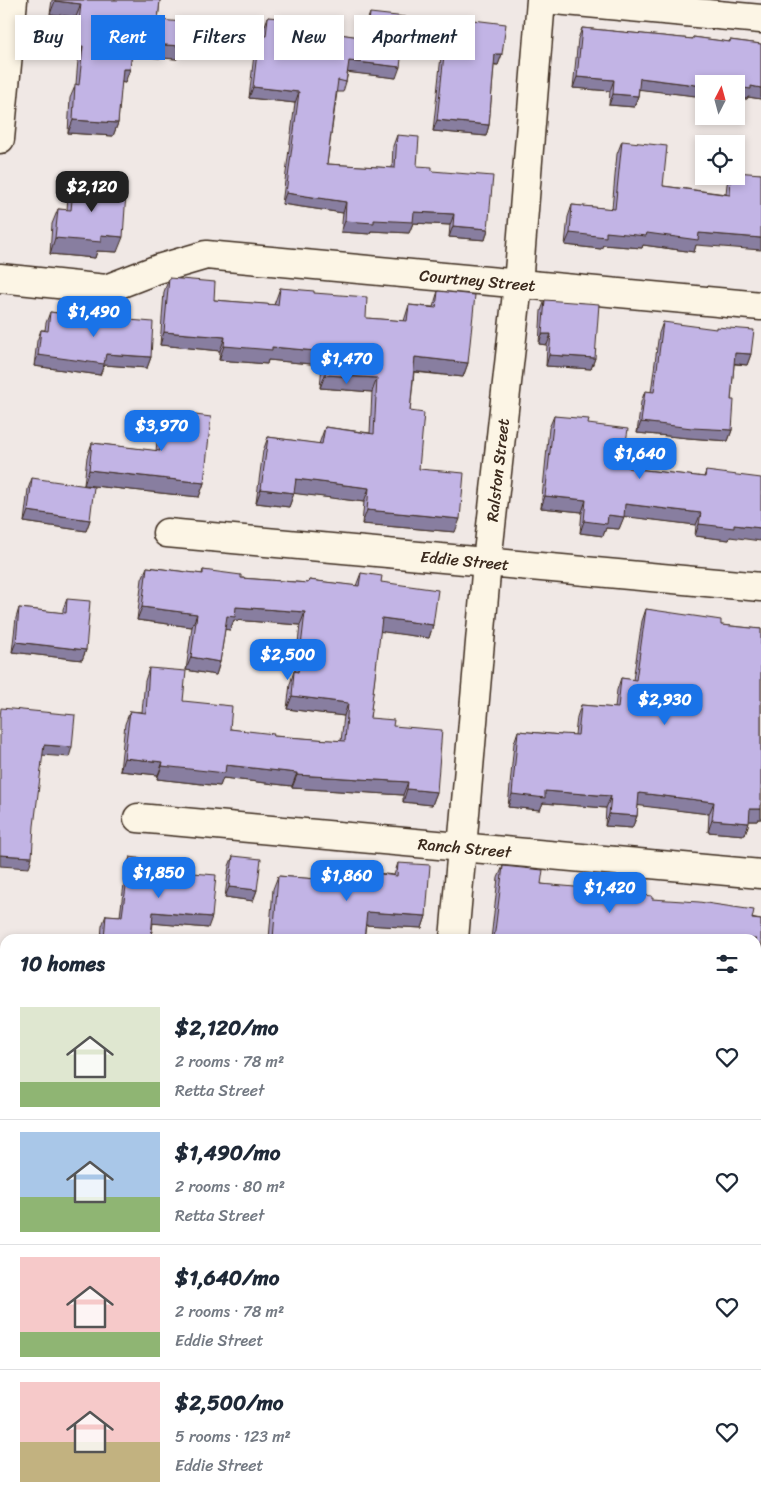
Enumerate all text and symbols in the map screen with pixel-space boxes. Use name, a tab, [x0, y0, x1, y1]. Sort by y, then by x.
chip: Buy	[15, 15, 81, 60]
chip: Rent	[91, 15, 165, 60]
chip: Filters	[175, 15, 264, 60]
chip: New	[274, 15, 344, 60]
chip: Apartment	[354, 15, 475, 60]
north arrow	[695, 75, 745, 125]
map controls	[695, 75, 745, 185]
button: locate	[695, 135, 745, 185]
pin: $2,120	[51, 170, 133, 213]
text: $2,120	[67, 172, 117, 201]
street label: Courtney Street	[418, 260, 537, 300]
pin: $1,490	[53, 296, 135, 338]
text: $1,490	[68, 297, 120, 326]
pin: $1,470	[306, 342, 388, 385]
text: $1,470	[321, 344, 373, 373]
pin: $3,970	[121, 410, 203, 452]
text: $3,970	[136, 411, 188, 440]
street label: Ralston Street	[477, 417, 517, 523]
pin: $1,640	[599, 438, 681, 480]
text: $1,640	[614, 439, 666, 468]
street label: Eddie Street	[419, 542, 510, 579]
pin: $2,500	[247, 638, 329, 681]
text: $2,500	[261, 640, 315, 669]
pin: $2,930	[624, 684, 706, 726]
text: $2,930	[638, 685, 692, 714]
street label: Ranch Street	[417, 829, 513, 866]
pin: $1,850	[118, 856, 200, 899]
text: $1,850	[133, 858, 185, 887]
pin: $1,860	[306, 860, 388, 902]
text: $1,860	[322, 861, 372, 890]
pin: $1,420	[569, 872, 651, 914]
text: $1,420	[584, 873, 636, 902]
text: 10 homes	[20, 945, 105, 983]
icon: filters	[713, 950, 741, 978]
text: $2,120/mo	[175, 1009, 279, 1047]
icon: home	[60, 1027, 120, 1087]
icon: heart	[713, 1043, 741, 1071]
text: 2 rooms · 78 m²	[175, 1047, 284, 1076]
text: Retta Street	[175, 1076, 264, 1105]
text: $1,490/mo	[175, 1134, 280, 1172]
icon: home	[60, 1152, 120, 1212]
icon: heart	[713, 1168, 741, 1196]
text: 2 rooms · 80 m²	[175, 1172, 285, 1201]
text: Retta Street	[175, 1201, 264, 1230]
text: $1,640/mo	[175, 1259, 279, 1297]
icon: home	[60, 1277, 120, 1337]
icon: heart	[713, 1293, 741, 1321]
text: 2 rooms · 78 m²	[175, 1297, 284, 1326]
text: Eddie Street	[175, 1326, 264, 1355]
text: $2,500/mo	[175, 1384, 284, 1422]
icon: home	[60, 1402, 120, 1462]
icon: heart	[713, 1418, 741, 1446]
text: 5 rooms · 123 m²	[175, 1422, 291, 1451]
text: Eddie Street	[175, 1451, 264, 1480]

